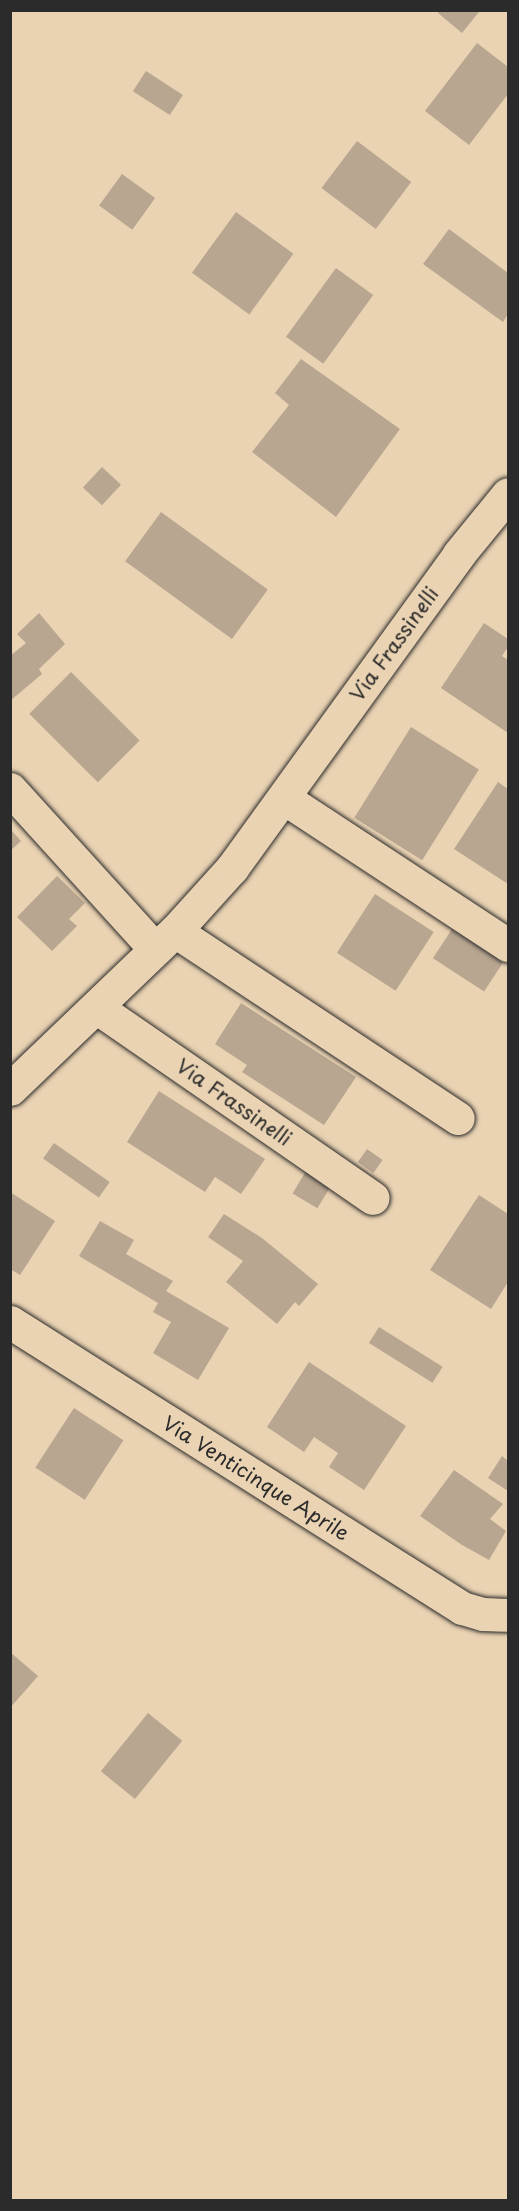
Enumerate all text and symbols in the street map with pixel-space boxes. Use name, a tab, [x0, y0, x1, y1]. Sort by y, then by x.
street label: Via Frassinelli	[345, 583, 443, 705]
street label: Via Frassinelli	[172, 1054, 296, 1150]
street label: Via Venticinque Aprile	[158, 1411, 354, 1545]

